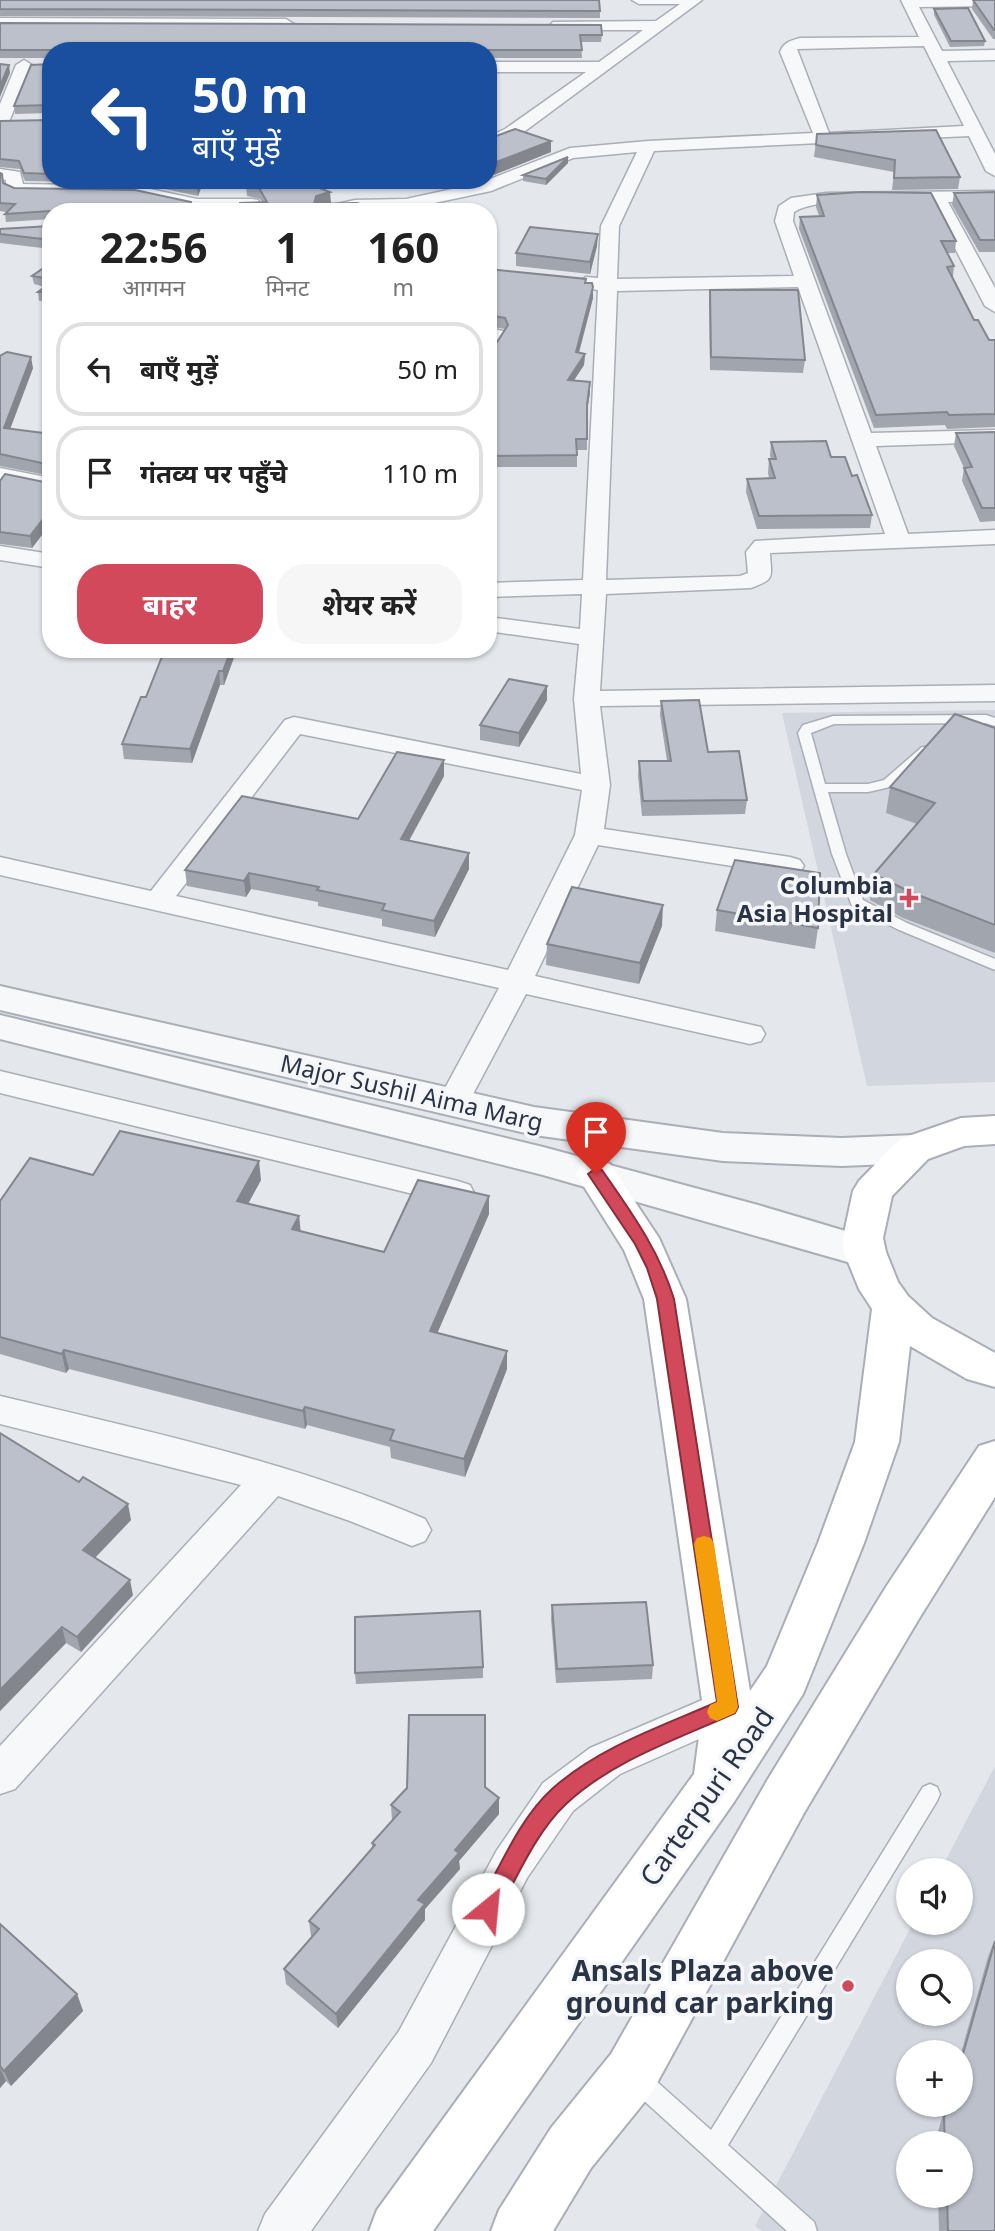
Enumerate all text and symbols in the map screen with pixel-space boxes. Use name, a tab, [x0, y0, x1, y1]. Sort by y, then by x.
text: 50 m	[192, 61, 309, 127]
icon: left	[77, 70, 168, 161]
text: बाएँ मुड़ें	[192, 124, 281, 167]
text: 22:56	[100, 218, 208, 275]
text: 1	[275, 218, 299, 275]
text: 160	[367, 218, 439, 275]
text: आगमन	[122, 271, 185, 303]
text: मिनट	[265, 271, 309, 303]
text: m	[392, 271, 414, 303]
icon: left	[81, 350, 119, 388]
text: बाएँ मुड़ें	[140, 351, 218, 387]
text: 50 m	[397, 351, 458, 387]
icon: arrive	[81, 454, 119, 492]
text: गंतव्य पर पहुँचे	[140, 455, 287, 491]
text: 110 m	[382, 455, 458, 491]
button: बाहर	[77, 564, 263, 644]
button: शेयर करें	[277, 564, 462, 644]
place label: Columbia Asia Hospital	[737, 868, 893, 929]
marker: Columbia Asia Hospital	[899, 888, 919, 908]
street label: Major Sushil Aima Marg	[278, 1046, 546, 1138]
pin	[566, 1102, 626, 1174]
icon: arrive	[577, 1113, 615, 1151]
street label: Carterpuri Road	[630, 1699, 782, 1893]
map controls	[896, 1858, 973, 2208]
button: sound	[896, 1858, 973, 1935]
position arrow	[451, 1872, 525, 1946]
button: search	[896, 1949, 973, 2026]
place label: Ansals Plaza above ground car parking	[566, 1951, 834, 2021]
marker: Ansals Plaza above ground car parking	[840, 1978, 856, 1994]
button: +	[896, 2040, 973, 2117]
button: −	[896, 2131, 973, 2208]

